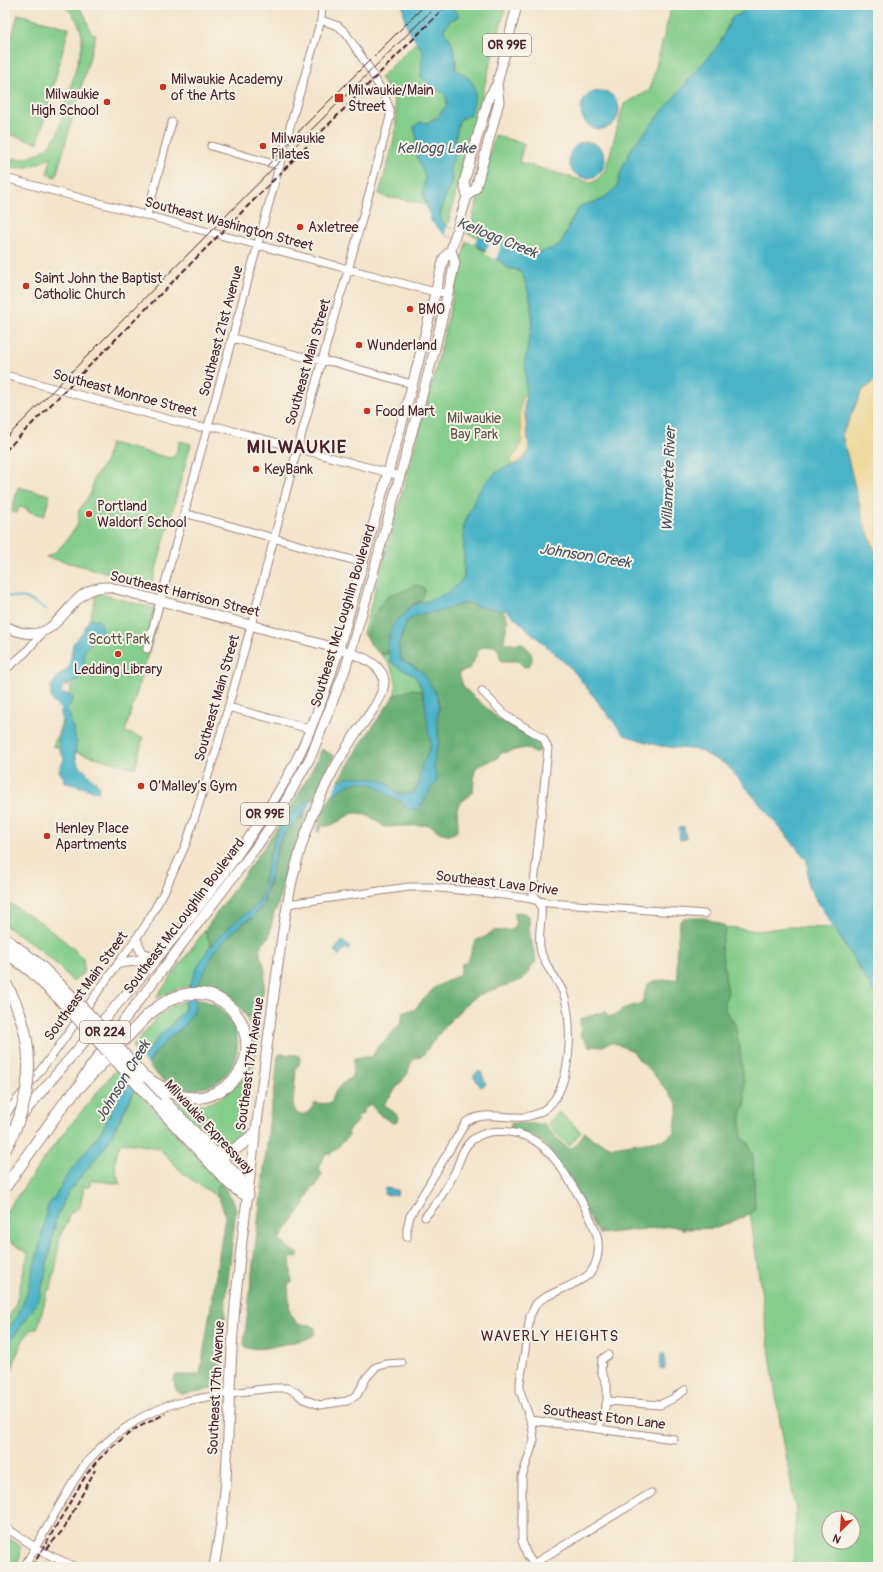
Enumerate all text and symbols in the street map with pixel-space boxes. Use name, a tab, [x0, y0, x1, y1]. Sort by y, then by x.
road number: OR 99E	[483, 34, 531, 56]
place label: Milwaukie Academy of the Arts	[171, 71, 283, 104]
marker: Milwaukie Academy of the Arts	[158, 82, 168, 92]
place label: Milwaukie/Main Street	[348, 82, 434, 115]
place label: Milwaukie High School	[31, 86, 99, 119]
marker: Milwaukie/Main Street	[333, 92, 345, 104]
marker: Milwaukie High School	[102, 97, 112, 107]
place label: Milwaukie Pilates	[271, 130, 325, 163]
water label: Kellogg Lake	[396, 139, 477, 158]
marker: Milwaukie Pilates	[258, 141, 268, 151]
street label: Southeast Washington Street	[143, 193, 316, 255]
water label: Kellogg Creek	[454, 213, 542, 263]
place label: Axletree	[308, 219, 359, 236]
marker: Axletree	[295, 222, 305, 232]
street label: Southeast 21st Avenue	[195, 264, 247, 398]
place label: Saint John the Baptist Catholic Church	[34, 270, 163, 303]
marker: Saint John the Baptist Catholic Church	[21, 281, 31, 291]
street label: Southeast Main Street	[282, 296, 334, 427]
place label: BMO	[418, 301, 445, 318]
marker: BMO	[405, 304, 415, 314]
place label: Wunderland	[367, 337, 437, 354]
marker: Wunderland	[354, 340, 364, 350]
street label: Southeast Monroe Street	[51, 366, 199, 421]
place label: Food Mart	[375, 403, 435, 420]
marker: Food Mart	[362, 406, 372, 416]
park label: Milwaukie Bay Park	[447, 410, 501, 443]
water label: Willamette River	[658, 425, 680, 531]
district label: MILWAUKIE	[247, 436, 347, 459]
place label: KeyBank	[264, 461, 313, 478]
marker: KeyBank	[251, 464, 261, 474]
place label: Portland Waldorf School	[97, 498, 187, 531]
marker: Portland Waldorf School	[84, 509, 94, 519]
street label: Southeast McLoughlin Boulevard	[307, 522, 379, 710]
water label: Johnson Creek	[538, 539, 634, 573]
street label: Southeast Harrison Street	[108, 567, 262, 621]
park label: Scott Park	[88, 631, 150, 648]
street label: Southeast Main Street	[191, 632, 243, 763]
marker: Ledding Library	[113, 649, 123, 659]
place label: Ledding Library	[74, 661, 162, 678]
place label: O’Malley’s Gym	[149, 778, 237, 795]
marker: O’Malley’s Gym	[136, 781, 146, 791]
road number: OR 99E	[241, 803, 289, 825]
place label: Henley Place Apartments	[55, 820, 129, 853]
marker: Henley Place Apartments	[42, 831, 52, 841]
street label: Southeast McLoughlin Boulevard	[120, 835, 248, 997]
street label: Southeast Lava Drive	[435, 867, 559, 899]
street label: Southeast Main Street	[41, 928, 132, 1044]
street label: Southeast 17th Avenue	[232, 996, 268, 1132]
road number: OR 224	[80, 1021, 130, 1043]
water label: Johnson Creek	[91, 1035, 156, 1125]
street label: Milwaukie Expressway	[161, 1076, 257, 1178]
street label: Southeast 17th Avenue	[204, 1320, 228, 1456]
district label: WAVERLY HEIGHTS	[481, 1327, 619, 1346]
street label: Southeast Eton Lane	[542, 1401, 666, 1433]
north arrow	[821, 1510, 861, 1550]
text: N	[830, 1531, 843, 1546]

